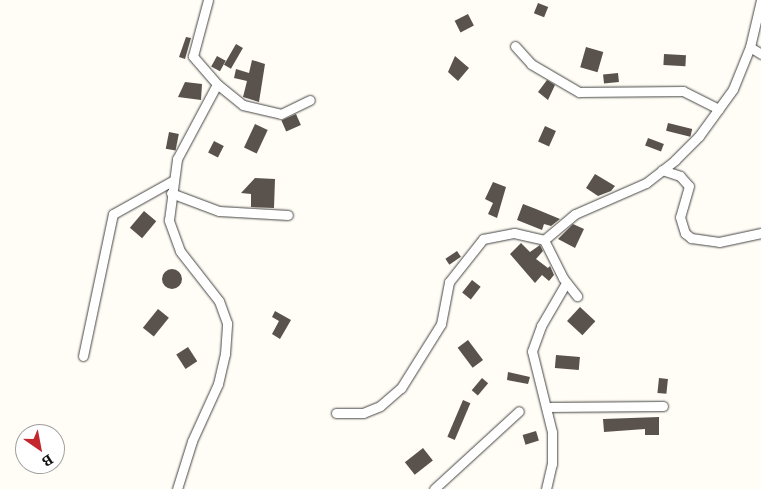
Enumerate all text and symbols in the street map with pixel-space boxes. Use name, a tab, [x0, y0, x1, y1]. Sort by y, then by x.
north arrow	[15, 424, 65, 474]
text: B	[39, 451, 57, 471]

